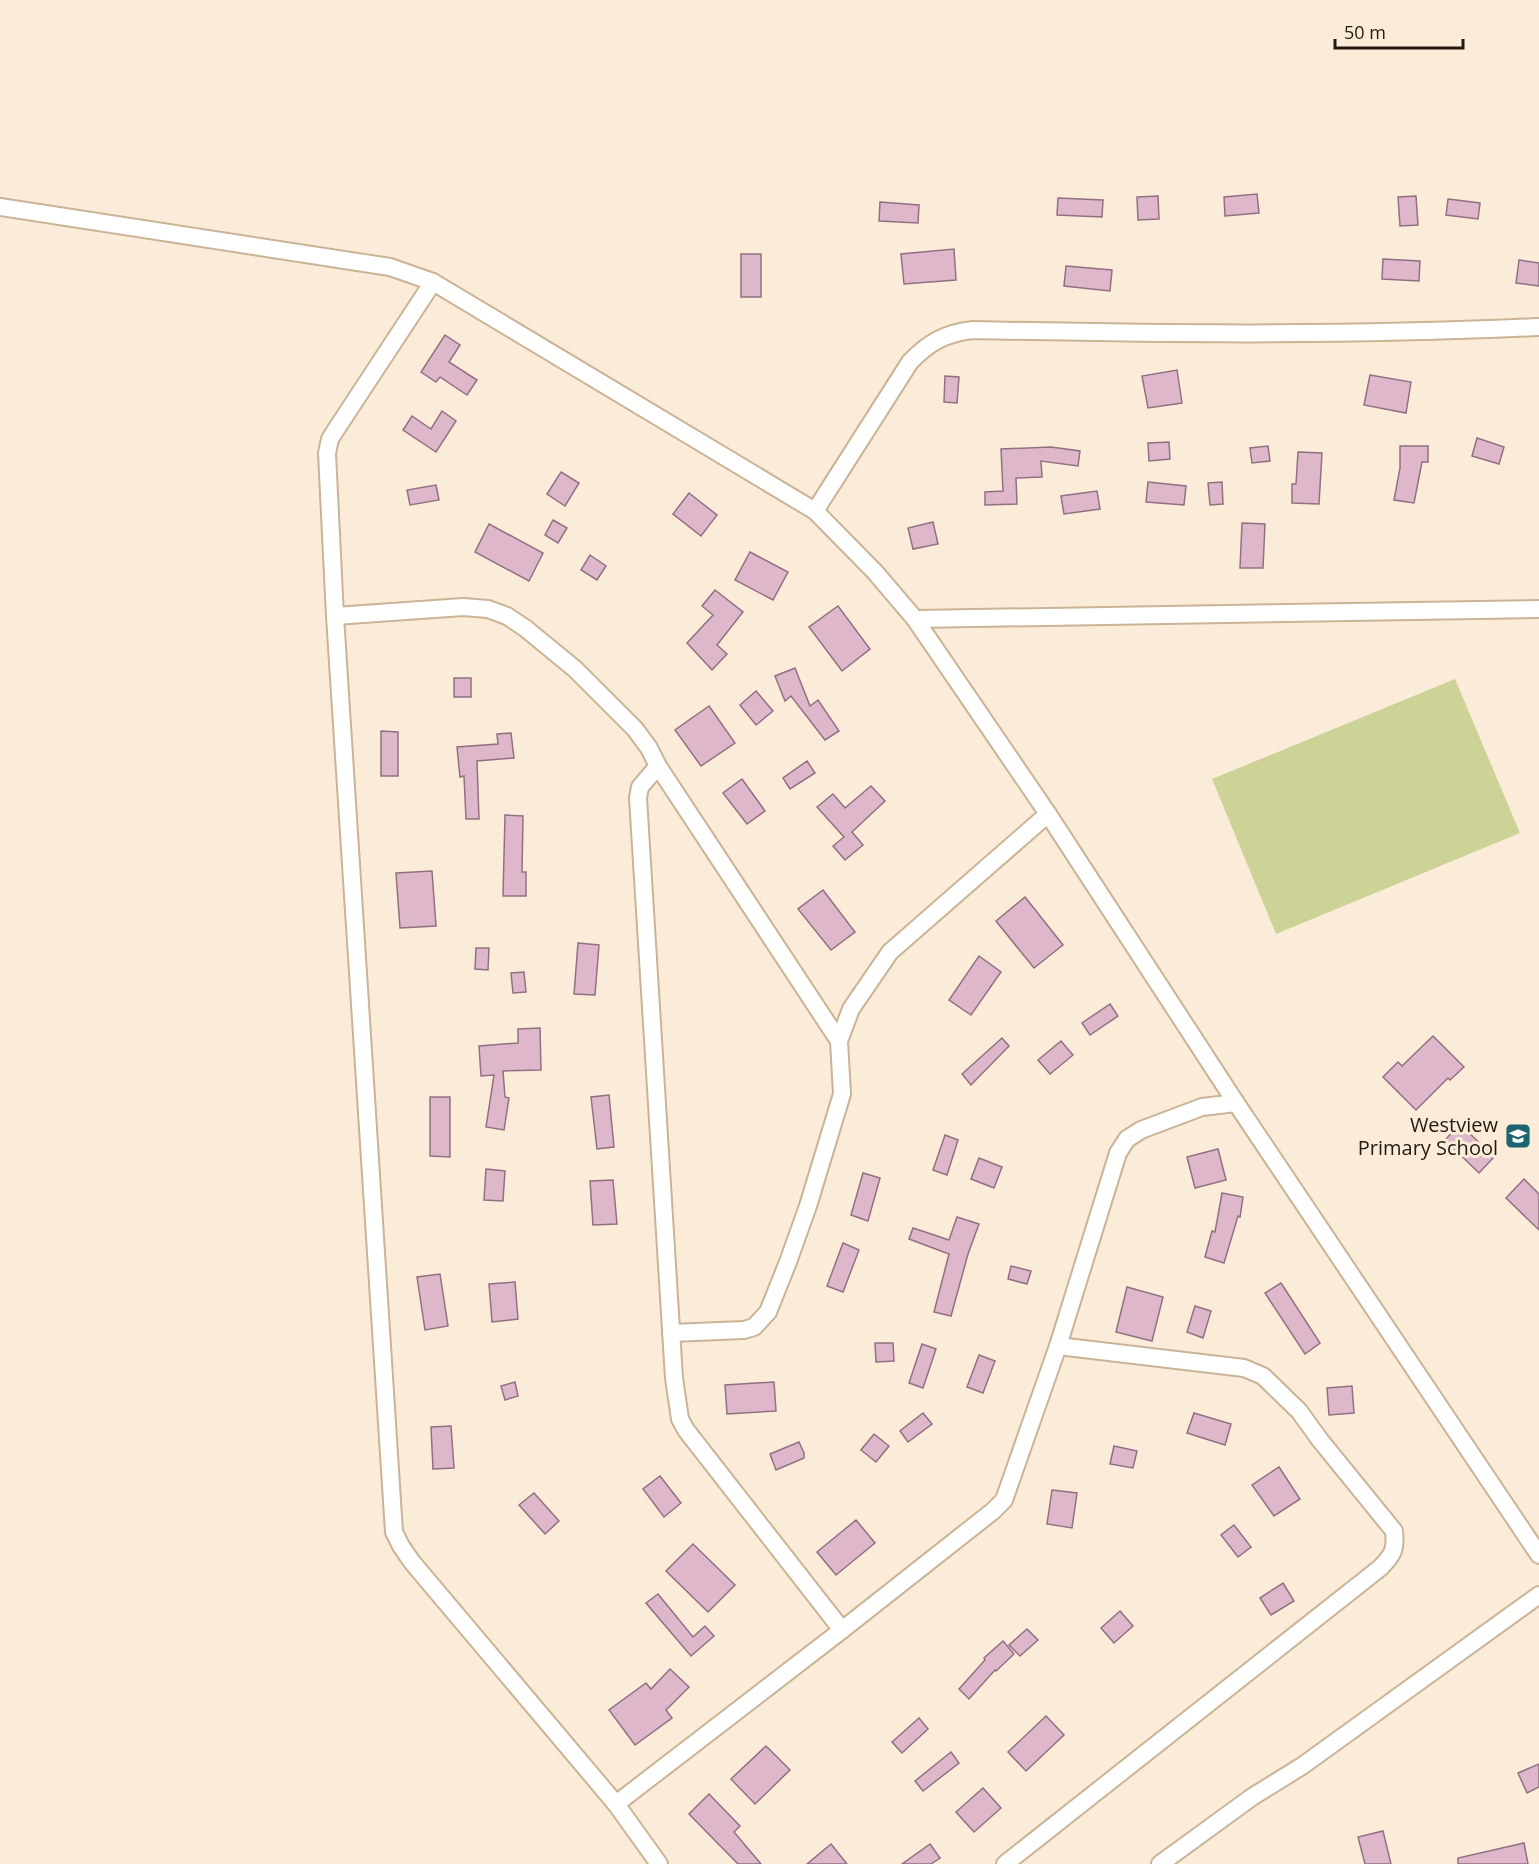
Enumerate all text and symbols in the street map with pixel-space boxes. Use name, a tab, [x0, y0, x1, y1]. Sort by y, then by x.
scale bar	[1335, 12, 1462, 50]
text: 50 m	[1344, 20, 1386, 44]
place label: Westview Primary School	[1358, 1111, 1499, 1161]
school or university icon: Westview Primary School	[1503, 1121, 1533, 1151]

